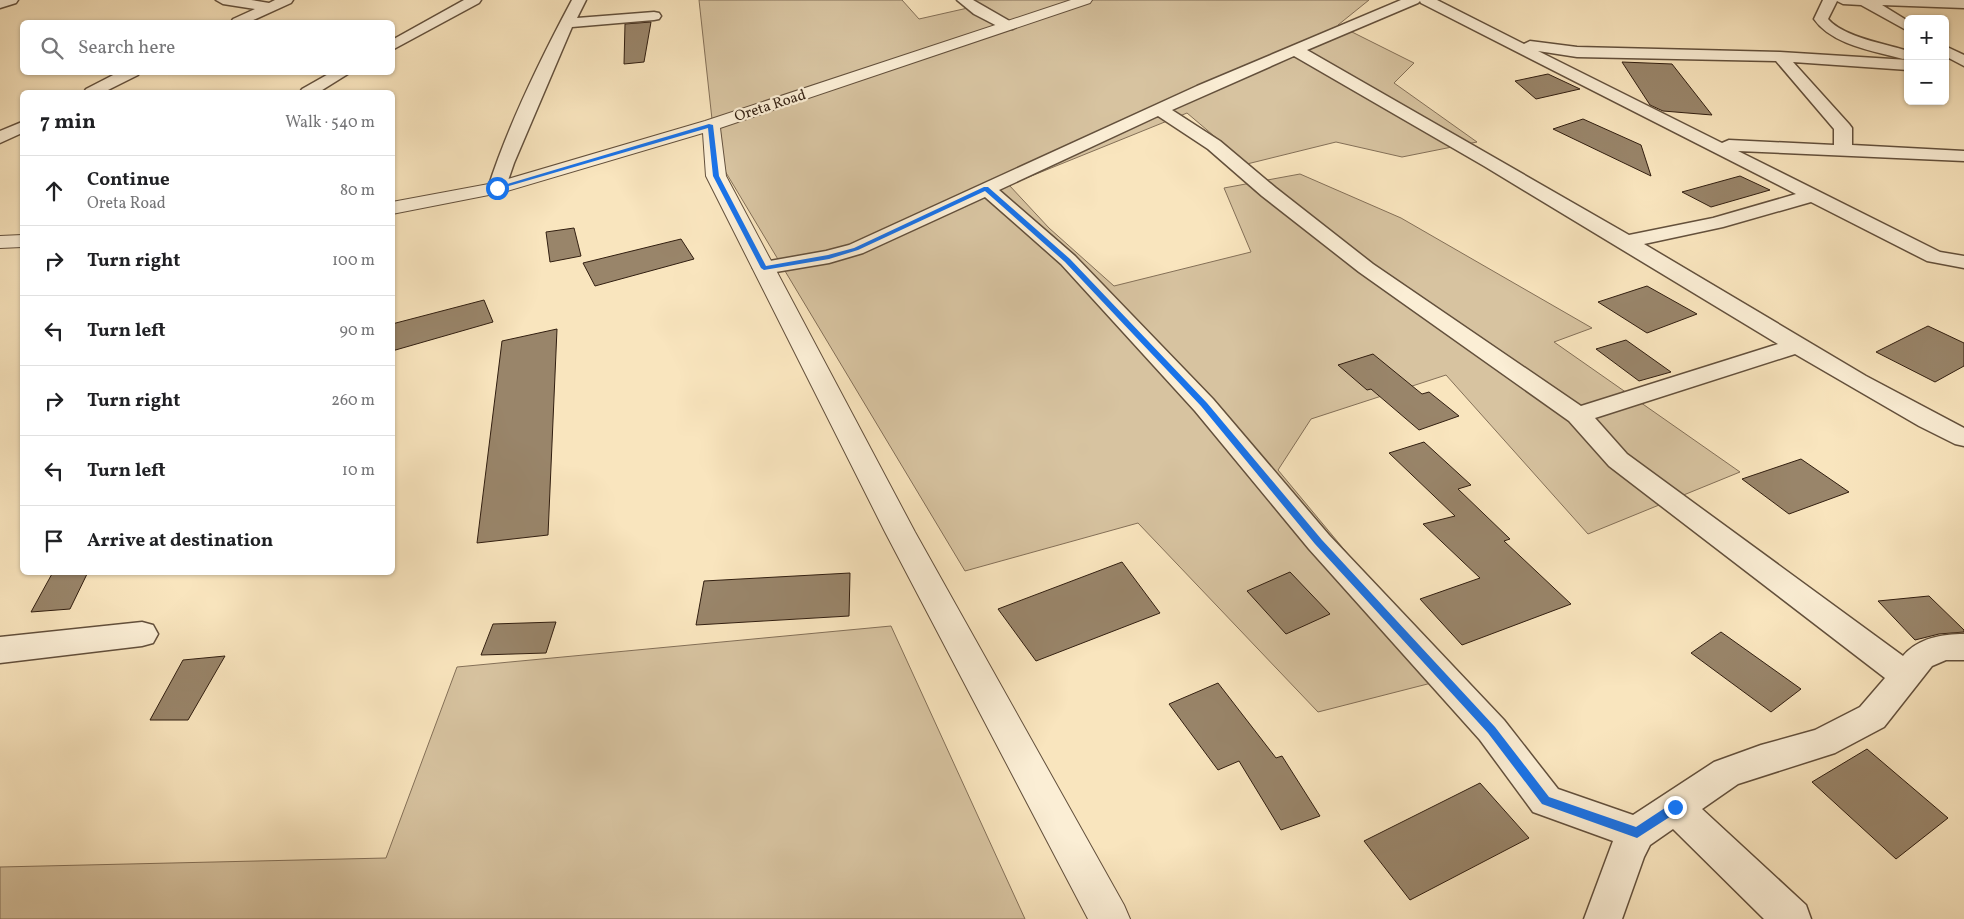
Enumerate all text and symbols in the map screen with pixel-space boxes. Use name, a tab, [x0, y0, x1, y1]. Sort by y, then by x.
map controls	[1904, 15, 1949, 105]
button: +	[1904, 15, 1949, 60]
search box	[20, 20, 395, 75]
icon: search	[38, 34, 66, 62]
text: Search here	[78, 35, 175, 61]
button: −	[1904, 60, 1949, 105]
street label: Oreta Road	[732, 85, 809, 128]
text: 7 min	[40, 108, 96, 137]
text: Walk · 540 m	[285, 112, 375, 134]
text: Continue	[87, 167, 170, 193]
icon: ahead	[40, 177, 68, 205]
route start	[486, 177, 509, 200]
text: 80 m	[340, 180, 375, 202]
text: Oreta Road	[87, 193, 166, 215]
icon: right	[40, 247, 68, 275]
text: Turn right	[87, 248, 180, 274]
text: 100 m	[332, 250, 375, 272]
icon: left	[40, 317, 68, 345]
text: Turn left	[87, 318, 166, 344]
text: 90 m	[339, 320, 375, 342]
icon: right	[40, 387, 68, 415]
text: Turn right	[87, 388, 180, 414]
text: 260 m	[331, 390, 375, 412]
icon: left	[40, 457, 68, 485]
text: Turn left	[87, 458, 166, 484]
text: 10 m	[342, 460, 375, 482]
icon: arrive	[40, 527, 68, 555]
text: Arrive at destination	[87, 528, 273, 554]
route end	[1664, 796, 1687, 819]

